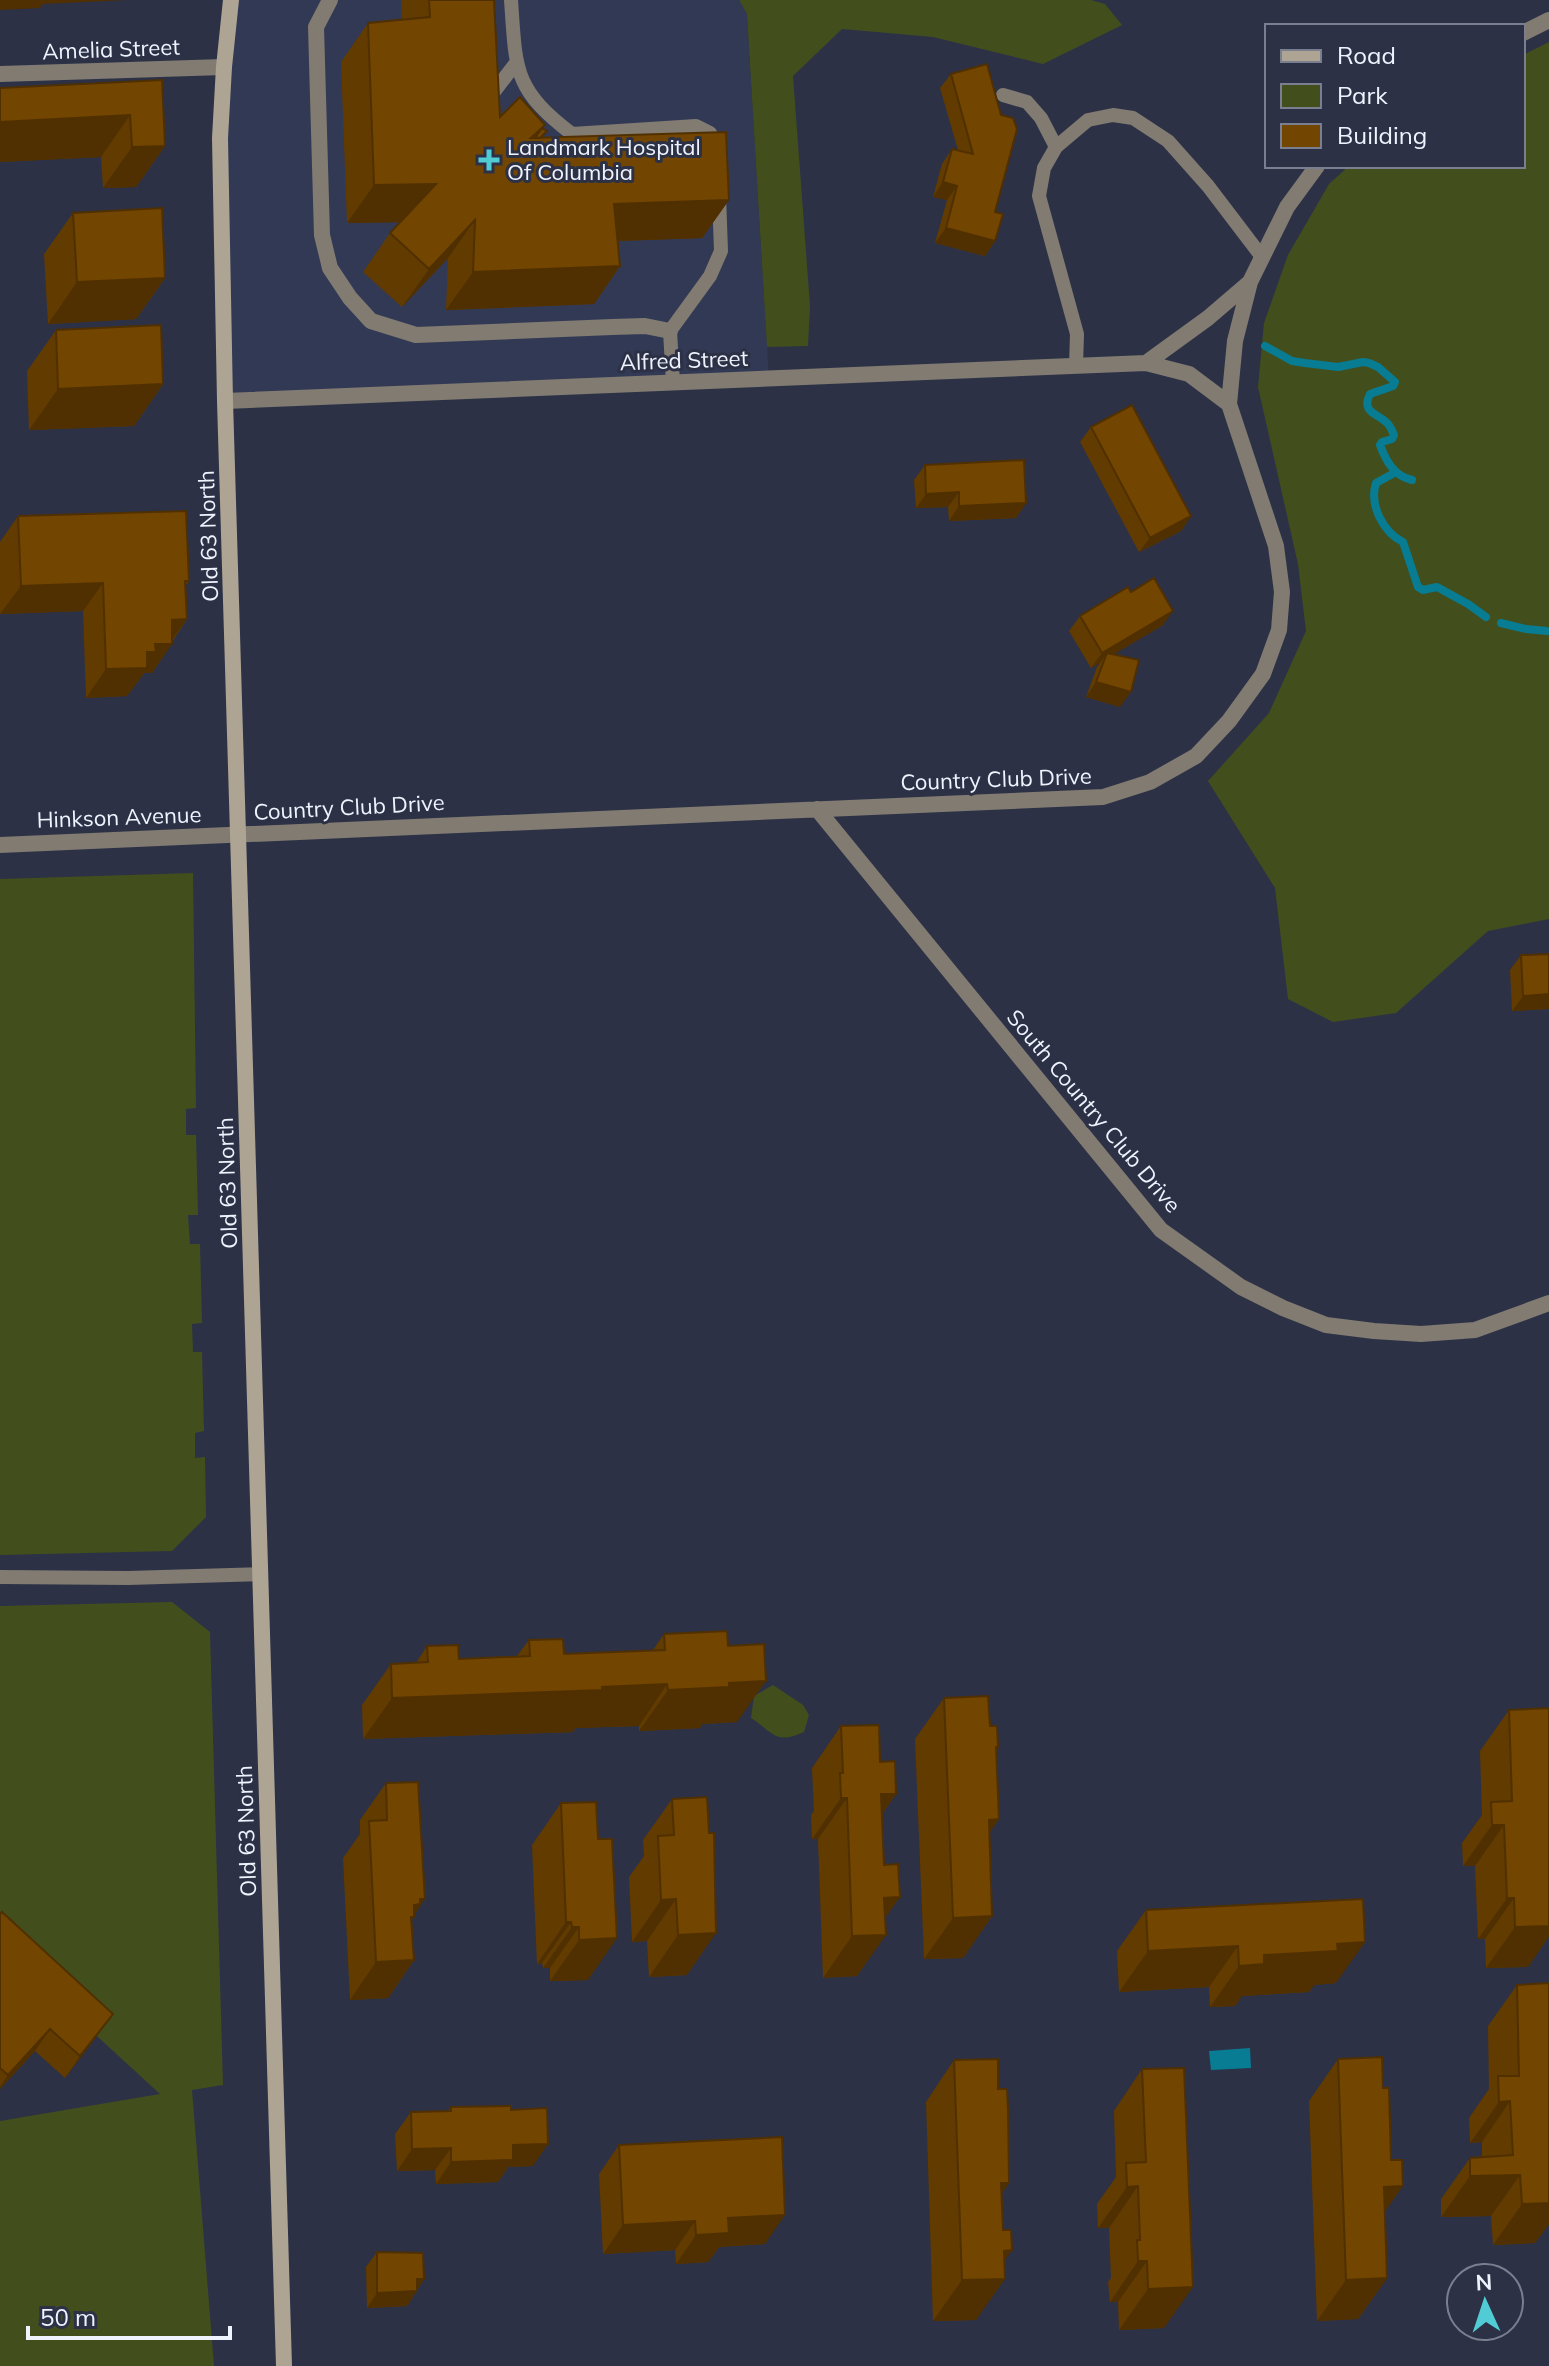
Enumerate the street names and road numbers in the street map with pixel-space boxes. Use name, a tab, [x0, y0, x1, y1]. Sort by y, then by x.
street label: Amelia Street	[42, 33, 181, 65]
street label: Alfred Street	[619, 344, 749, 376]
street label: Old 63 North	[192, 470, 224, 602]
street label: Country Club Drive	[900, 762, 1092, 796]
street label: Country Club Drive	[253, 788, 445, 826]
street label: Hinkson Avenue	[36, 800, 202, 834]
street label: South Country Club Drive	[1001, 1004, 1187, 1218]
street label: Old 63 North	[211, 1117, 243, 1249]
street label: Old 63 North	[230, 1765, 262, 1897]

